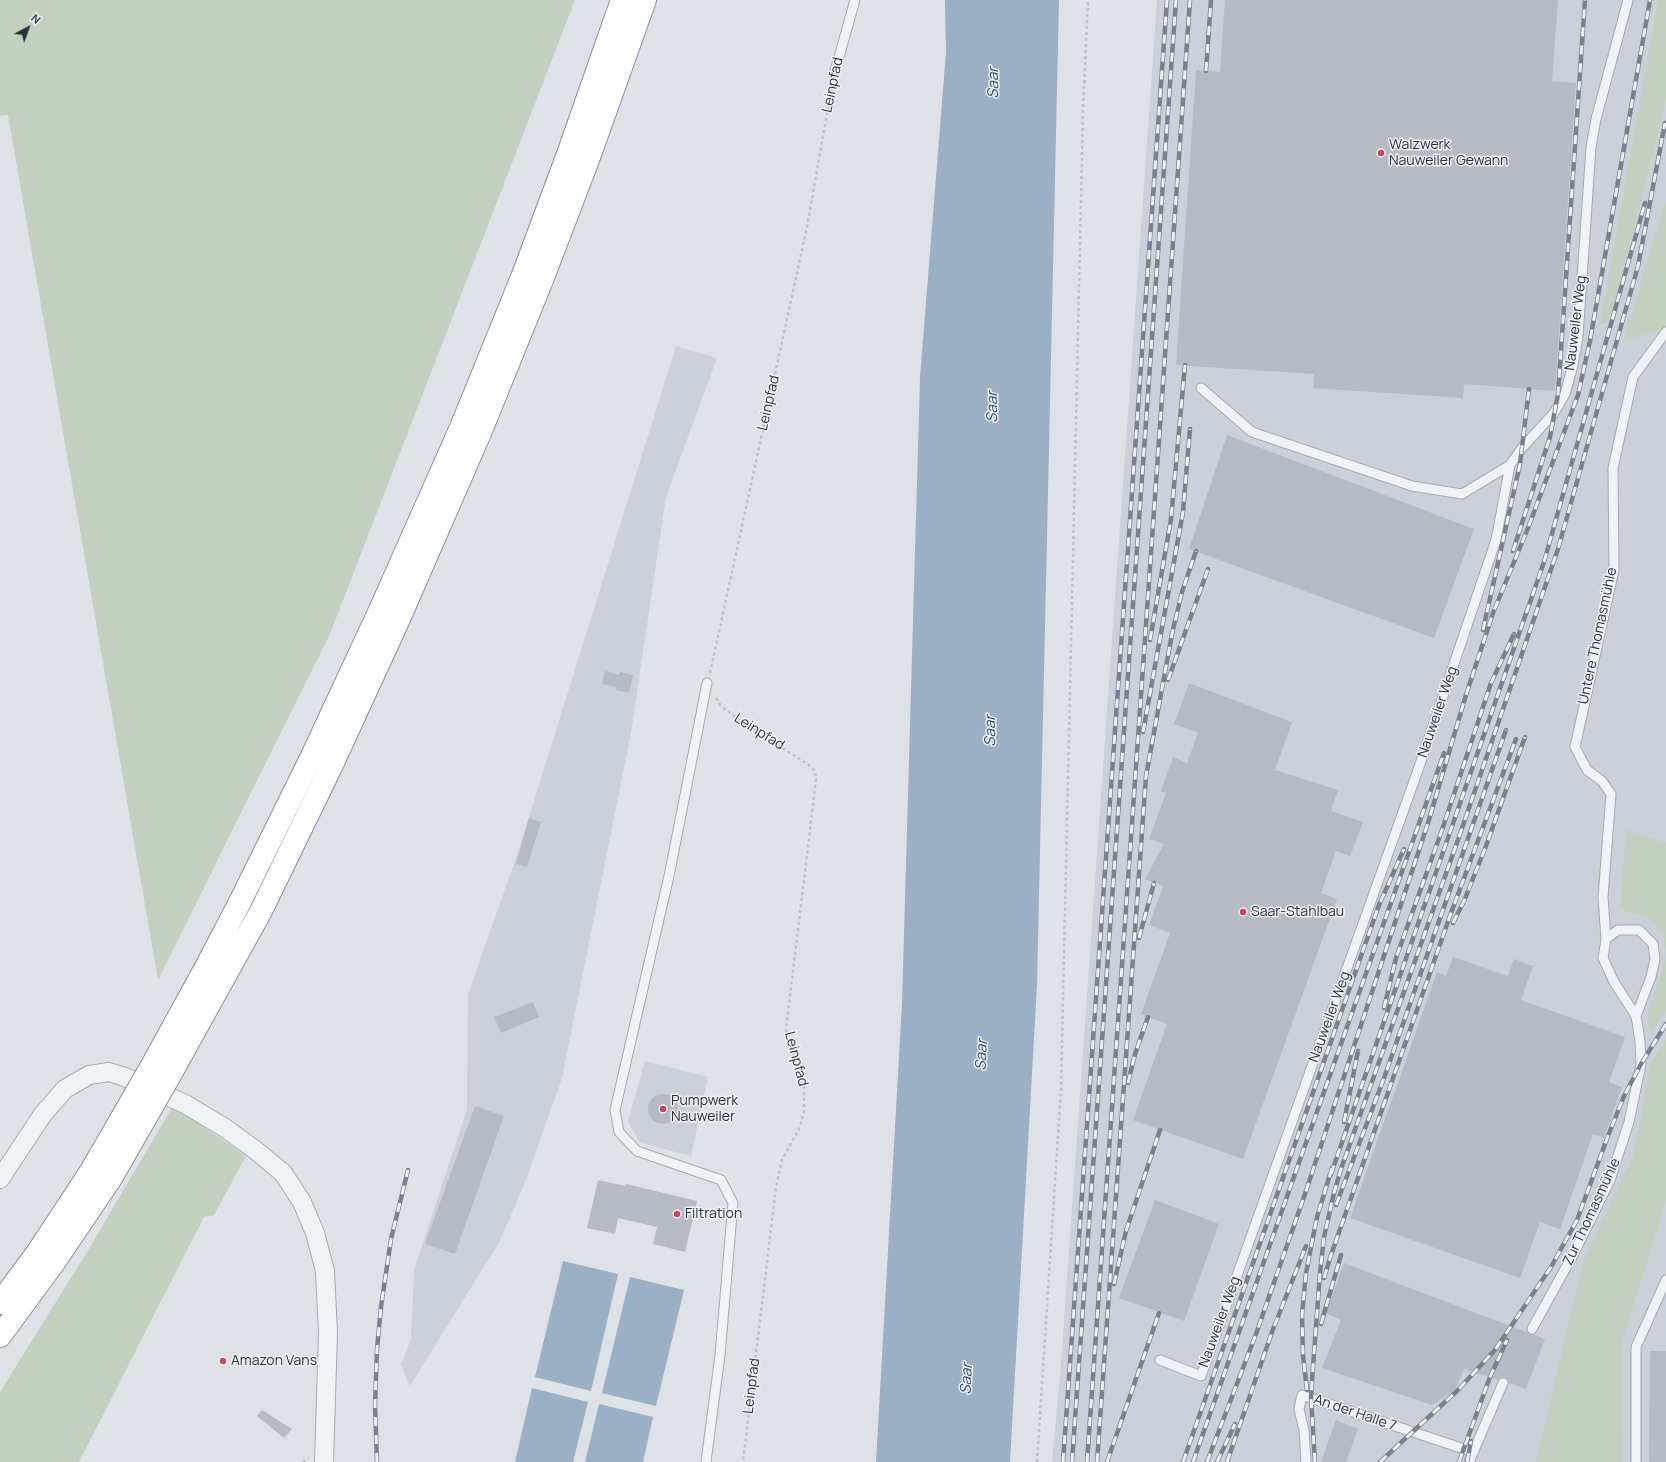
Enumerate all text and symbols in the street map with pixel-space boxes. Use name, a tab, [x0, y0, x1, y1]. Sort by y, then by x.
north arrow	[8, 8, 48, 48]
text: N	[28, 10, 44, 27]
street label: Leinpfad	[819, 56, 847, 114]
water label: Saar	[985, 67, 1003, 99]
place label: Walzwerk Nauweiler Gewann	[1389, 137, 1508, 170]
marker: Walzwerk Nauweiler Gewann	[1376, 148, 1386, 158]
street label: Nauweiler Weg	[1562, 275, 1590, 371]
street label: Leinpfad	[755, 374, 783, 432]
water label: Saar	[984, 391, 1002, 423]
street label: Untere Thomasmühle	[1575, 566, 1621, 706]
street label: Nauweiler Weg	[1414, 664, 1462, 760]
street label: Leinpfad	[731, 710, 787, 754]
water label: Saar	[982, 715, 1000, 747]
place label: Saar-Stahlbau	[1251, 904, 1344, 920]
marker: Saar-Stahlbau	[1238, 907, 1248, 917]
street label: Nauweiler Weg	[1306, 969, 1354, 1065]
street label: Leinpfad	[781, 1030, 811, 1088]
water label: Saar	[972, 1039, 992, 1071]
place label: Pumpwerk Nauweiler	[671, 1093, 738, 1126]
marker: Pumpwerk Nauweiler	[658, 1104, 668, 1114]
street label: Zur Thomasmühle	[1560, 1156, 1624, 1268]
place label: Filtration	[685, 1206, 742, 1222]
marker: Filtration	[672, 1209, 682, 1219]
street label: Nauweiler Weg	[1196, 1274, 1244, 1370]
place label: Amazon Vans	[231, 1353, 317, 1369]
marker: Amazon Vans	[218, 1356, 228, 1366]
street label: Leinpfad	[740, 1357, 764, 1415]
water label: Saar	[957, 1363, 977, 1395]
street label: An der Halle 7	[1312, 1391, 1398, 1435]

